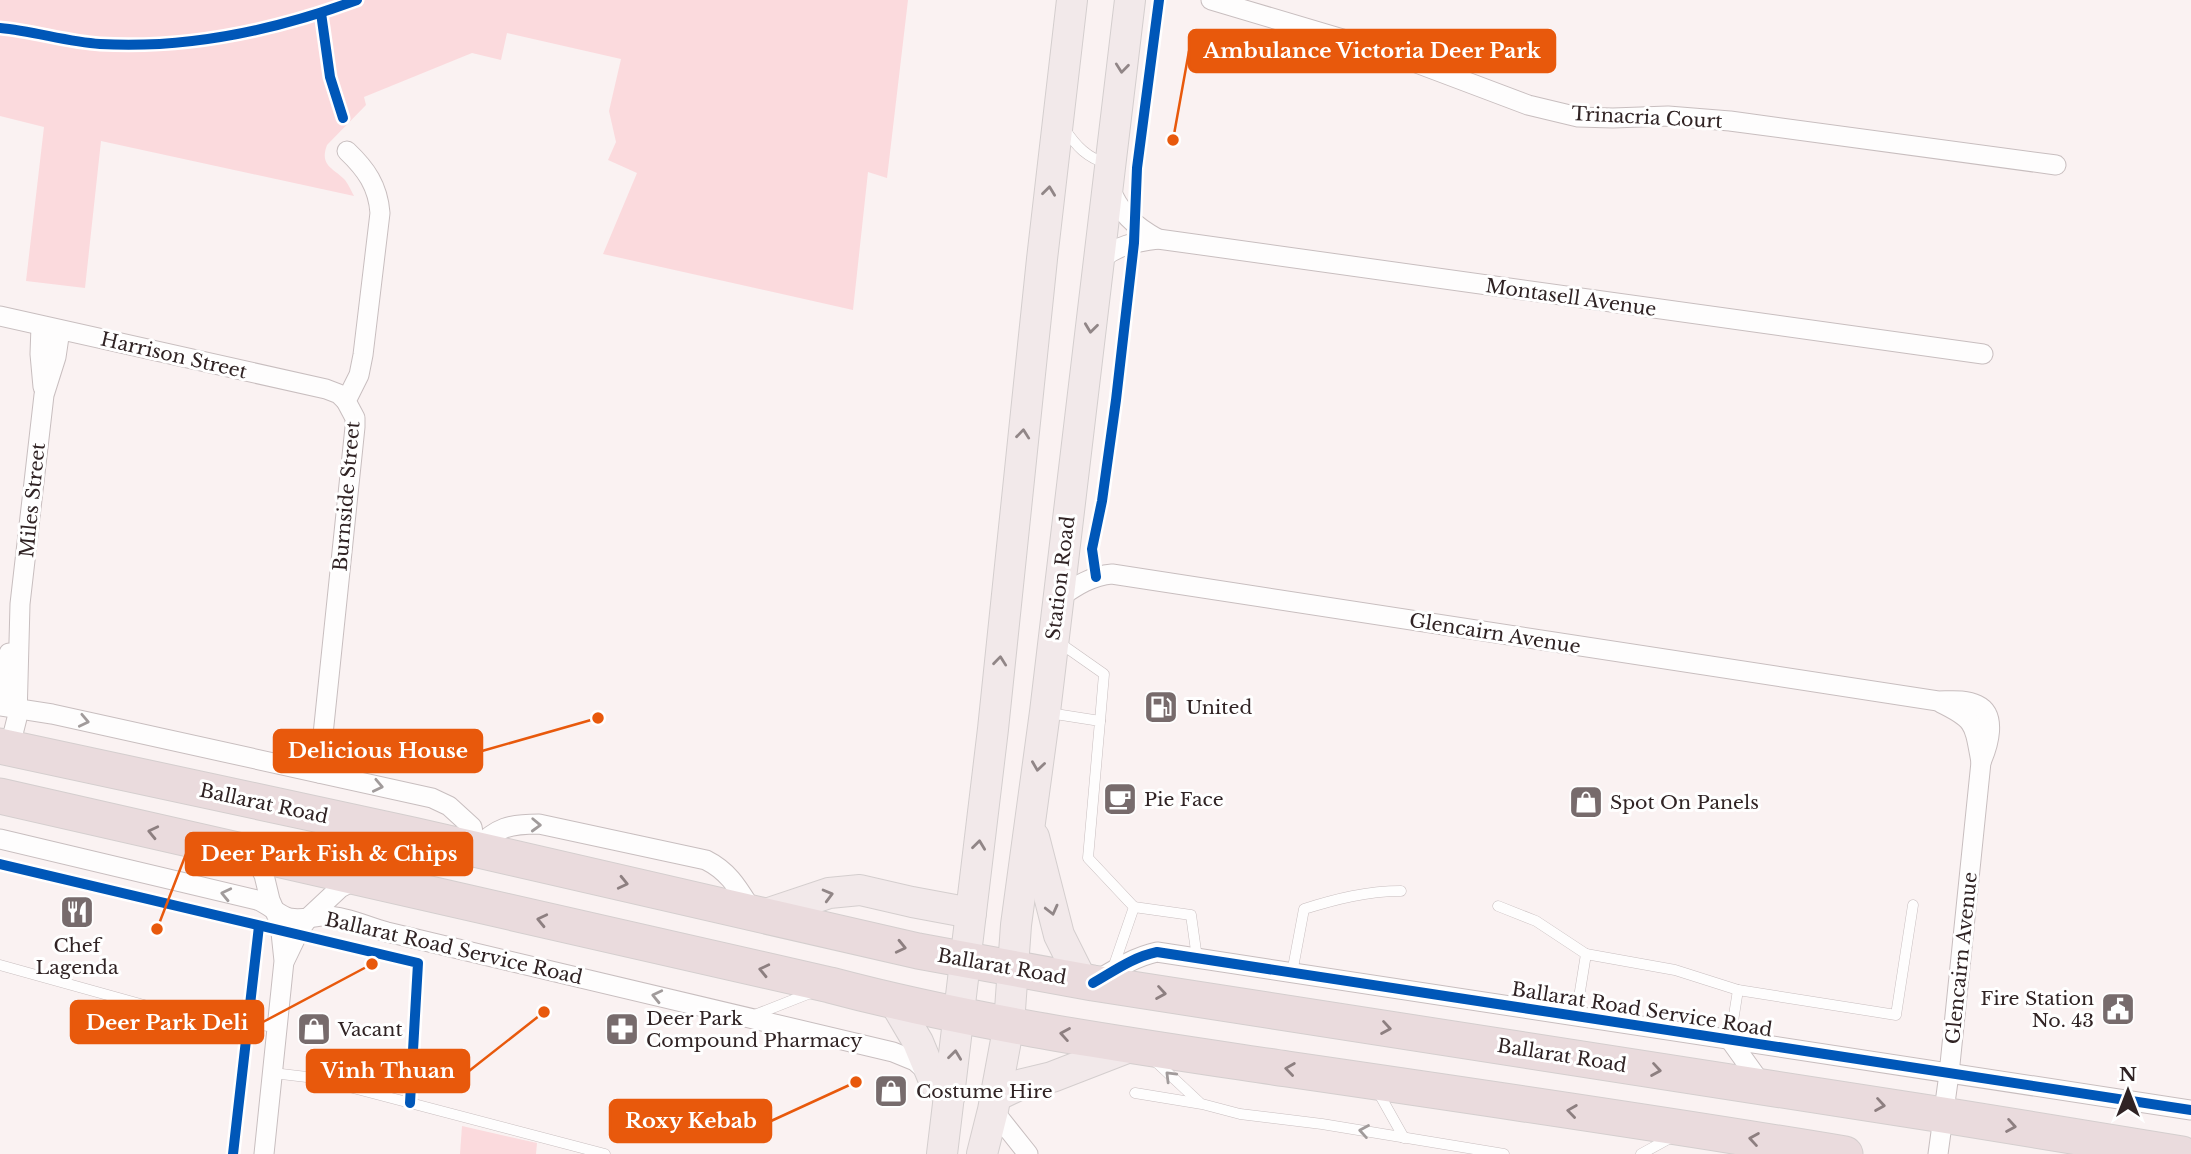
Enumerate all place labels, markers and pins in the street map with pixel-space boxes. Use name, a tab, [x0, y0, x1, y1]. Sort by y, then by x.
callout: Ambulance Victoria Deer Park	[1189, 30, 1555, 72]
fuel station icon: United	[1142, 688, 1180, 726]
place label: United	[1186, 696, 1252, 719]
callout: Delicious House	[274, 730, 482, 772]
cafe icon: Pie Face	[1101, 780, 1139, 818]
shop icon: Spot On Panels	[1567, 783, 1605, 821]
place label: Pie Face	[1144, 788, 1224, 811]
place label: Spot On Panels	[1610, 791, 1759, 814]
callout: Deer Park Fish & Chips	[186, 833, 472, 875]
restaurant icon: Chef Lagenda	[58, 893, 96, 931]
place label: Chef Lagenda	[36, 934, 119, 979]
place label: Fire Station No. 43	[1981, 987, 2094, 1032]
public building icon: Fire Station No. 43	[2099, 990, 2137, 1028]
callout: Deer Park Deli	[71, 1001, 263, 1043]
place label: Deer Park Compound Pharmacy	[646, 1007, 862, 1052]
shop icon: Vacant	[295, 1010, 333, 1048]
pharmacy icon: Deer Park Compound Pharmacy	[603, 1010, 641, 1048]
place label: Vacant	[337, 1018, 403, 1041]
callout: Vinh Thuan	[307, 1050, 469, 1092]
shop icon: Costume Hire	[872, 1072, 910, 1110]
place label: Costume Hire	[916, 1080, 1053, 1103]
callout: Roxy Kebab	[610, 1100, 771, 1142]

